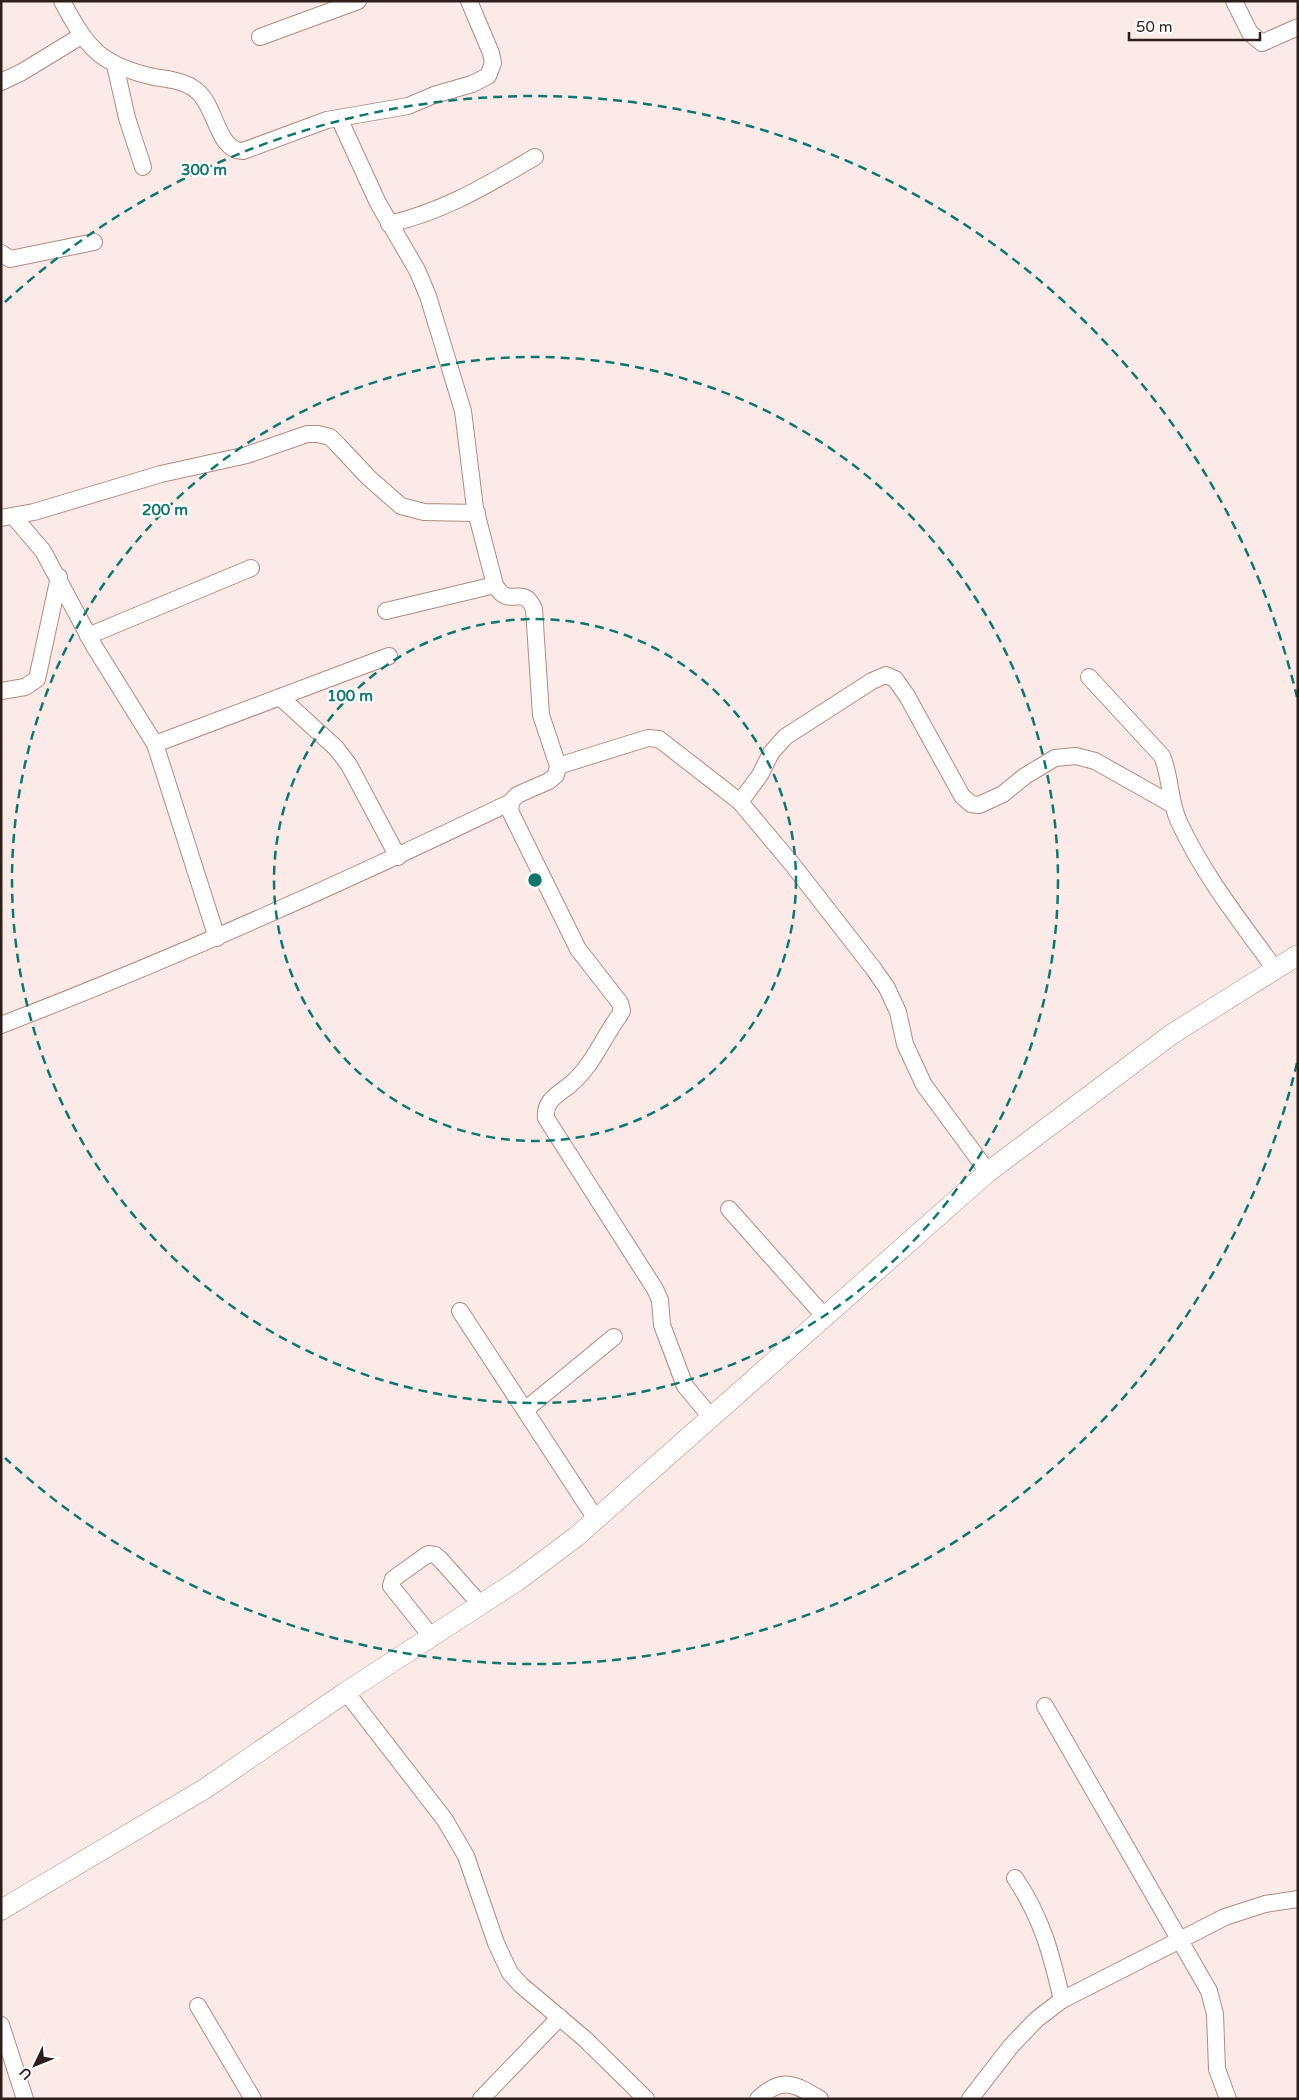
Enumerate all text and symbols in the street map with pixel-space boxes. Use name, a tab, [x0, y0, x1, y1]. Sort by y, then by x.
scale bar	[1129, 10, 1260, 42]
text: 50 m	[1136, 18, 1173, 36]
text: 300 m	[181, 161, 227, 179]
text: 200 m	[142, 501, 188, 519]
text: 100 m	[327, 687, 373, 705]
centre of rings	[526, 871, 544, 889]
north arrow	[10, 2040, 60, 2090]
text: U	[16, 2064, 36, 2083]

